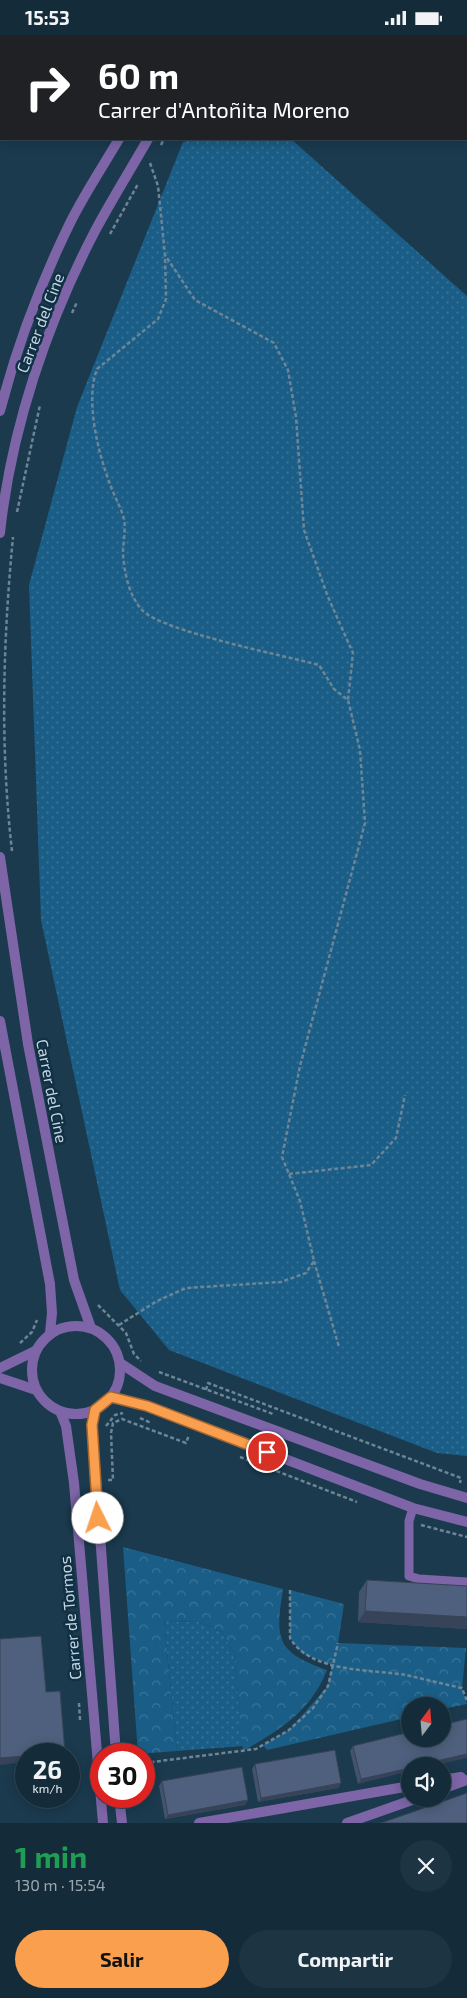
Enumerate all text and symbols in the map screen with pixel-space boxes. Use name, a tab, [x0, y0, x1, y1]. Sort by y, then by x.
text: 15:53	[25, 6, 70, 29]
text: 60 m	[98, 54, 179, 96]
icon: right	[15, 55, 80, 120]
text: Carrer d'Antoñita Moreno	[98, 96, 350, 122]
street label: Carrer del Cine	[12, 270, 67, 375]
street label: Carrer del Cine	[33, 1037, 72, 1144]
pin	[246, 1431, 288, 1473]
icon: arrive	[253, 1438, 281, 1466]
position arrow	[71, 1491, 123, 1543]
street label: Carrer de Tormos	[55, 1555, 84, 1681]
north arrow	[401, 1697, 451, 1747]
map controls	[401, 1697, 451, 1807]
speed limit sign: 30	[90, 1743, 155, 1808]
text: 26	[33, 1754, 62, 1784]
button: sound	[401, 1757, 451, 1807]
text: km/h	[33, 1781, 62, 1795]
text: 1 min	[15, 1838, 87, 1874]
button: close	[400, 1840, 452, 1892]
text: 130 m · 15:54	[15, 1875, 106, 1894]
button: Salir	[15, 1930, 229, 1988]
button: Compartir	[239, 1930, 452, 1988]

